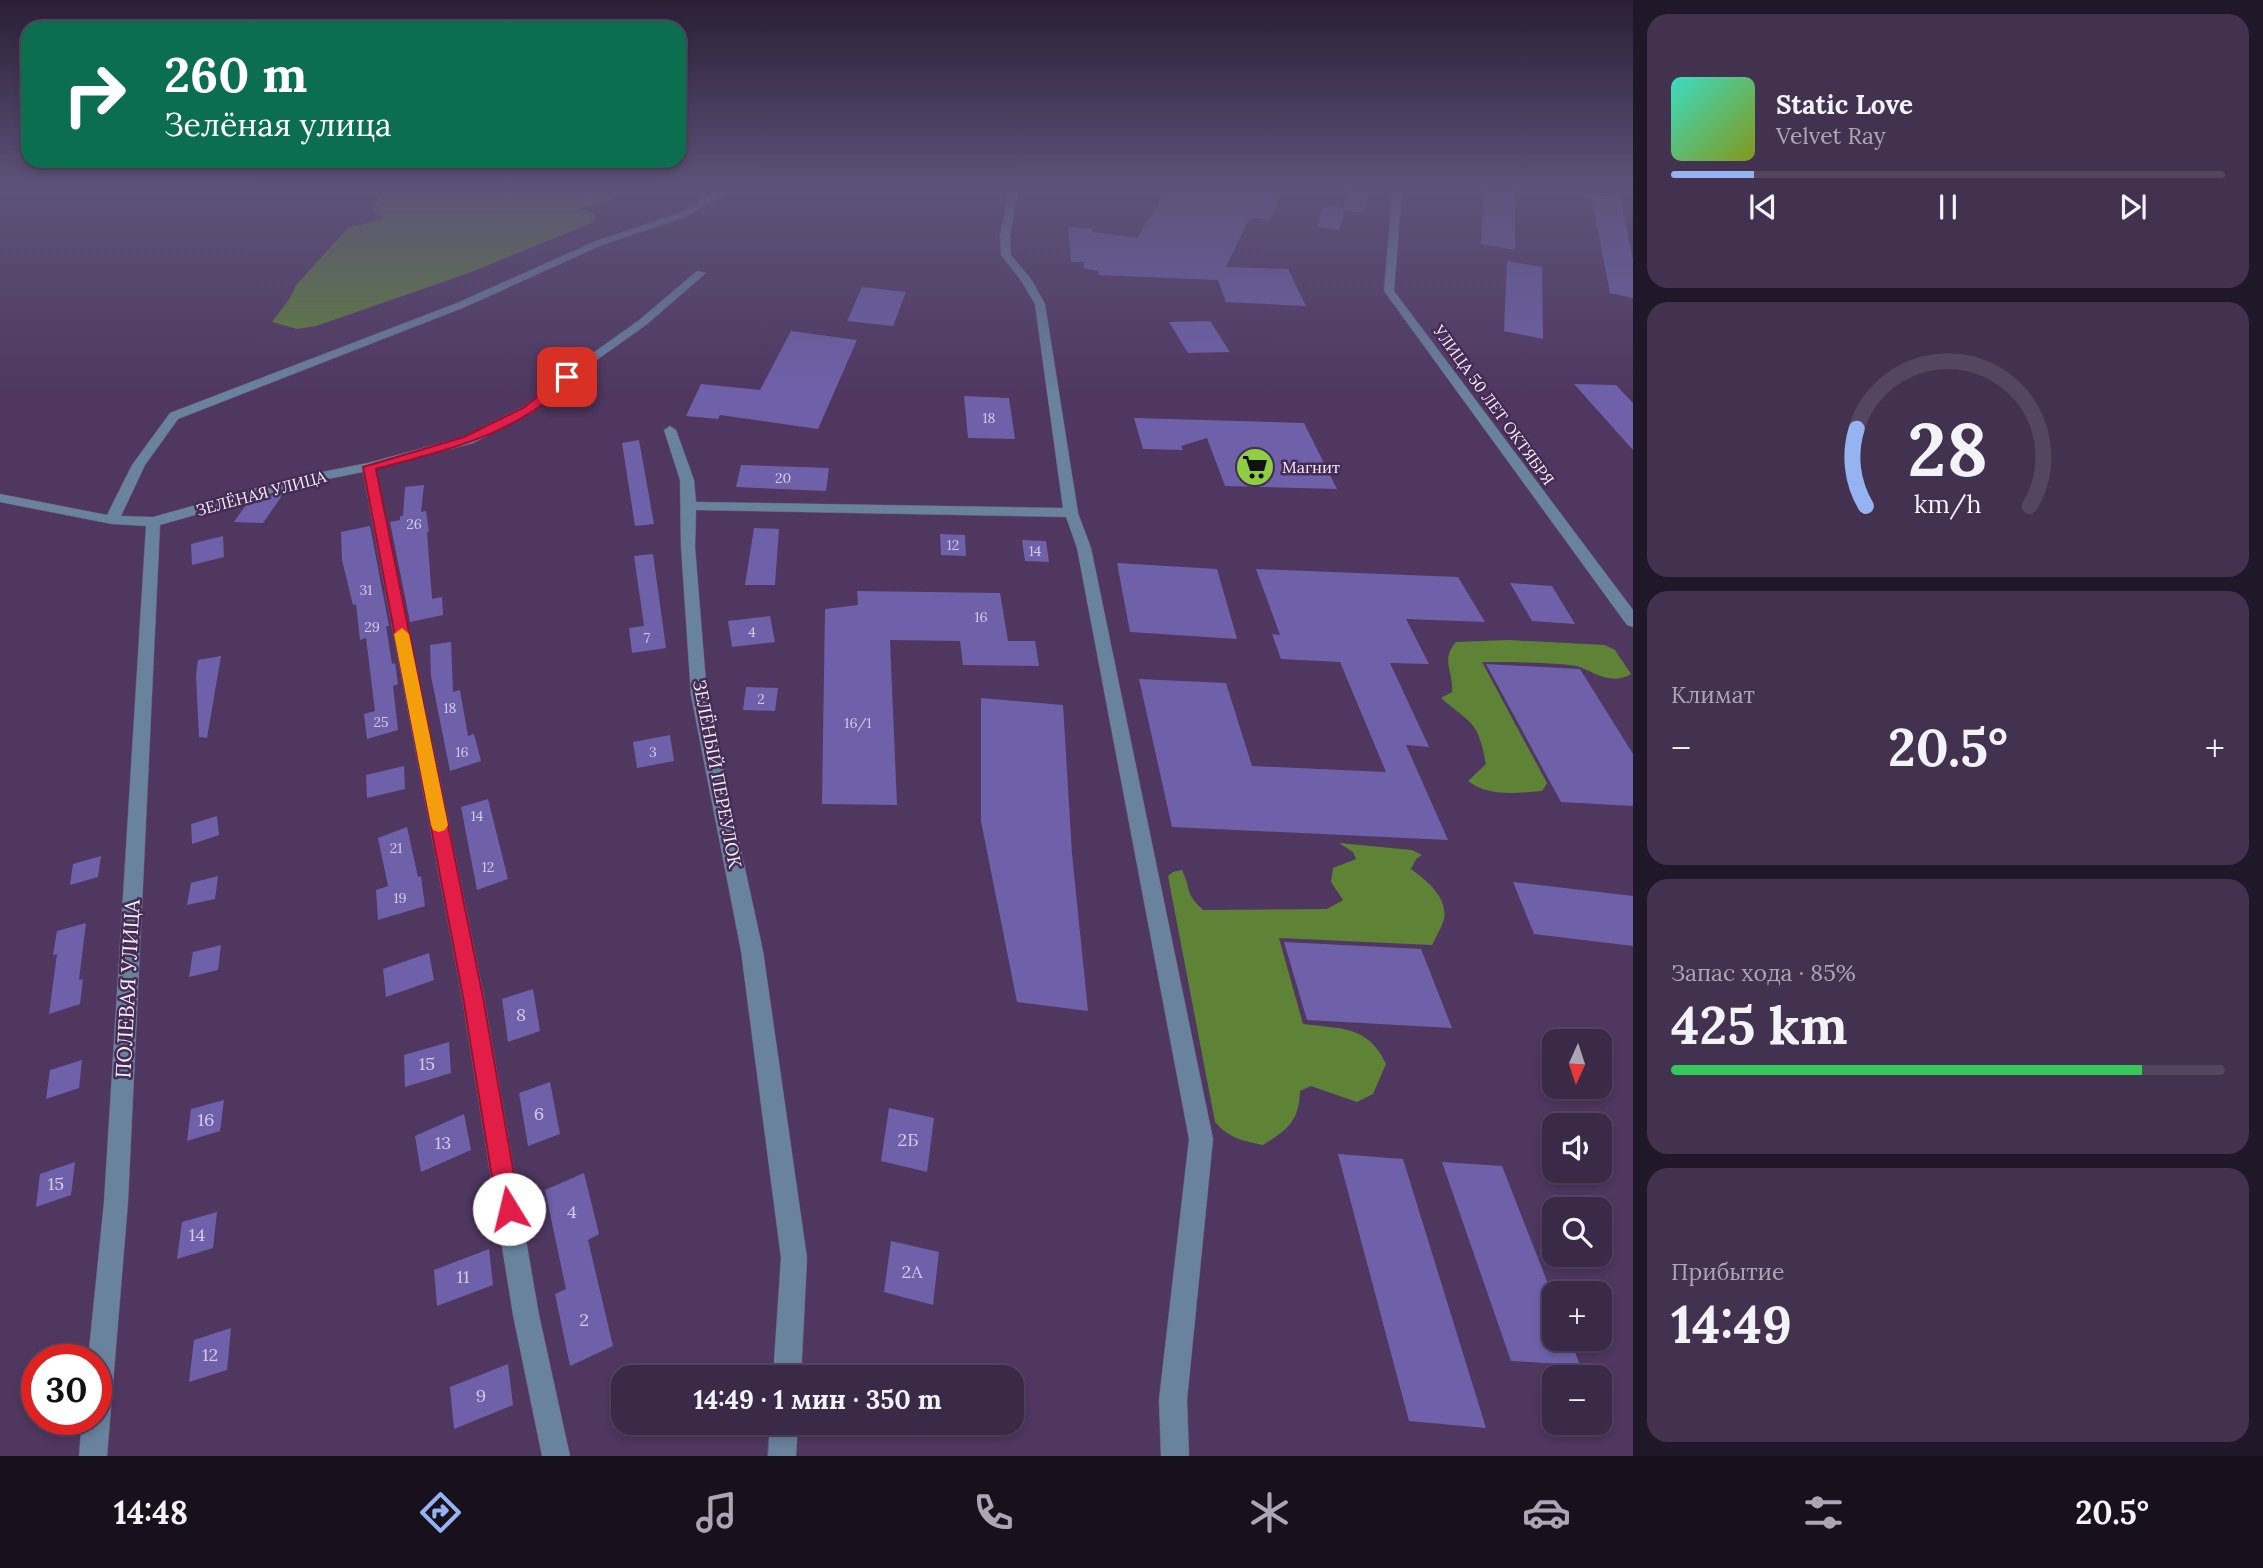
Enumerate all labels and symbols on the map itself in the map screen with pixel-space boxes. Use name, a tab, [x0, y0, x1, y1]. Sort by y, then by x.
street label: УЛИЦА 50 ЛЕТ ОКТЯБРЯ	[1429, 320, 1559, 489]
pin	[537, 347, 597, 407]
house number: 18	[983, 409, 996, 427]
supermarket icon: Магнит	[1234, 446, 1276, 488]
place label: Магнит	[1282, 457, 1340, 477]
street label: ЗЕЛЁНАЯ УЛИЦА	[194, 466, 329, 520]
house number: 20	[775, 469, 791, 487]
house number: 26	[406, 515, 422, 533]
house number: 12	[947, 536, 959, 554]
house number: 14	[1029, 542, 1042, 560]
house number: 31	[360, 581, 372, 599]
house number: 16	[974, 608, 988, 626]
house number: 29	[364, 618, 380, 636]
house number: 4	[748, 623, 756, 641]
house number: 7	[644, 629, 651, 647]
street label: ЗЕЛЁНЫЙ ПЕРЕУЛОК	[688, 677, 747, 871]
house number: 2	[757, 690, 765, 708]
house number: 18	[444, 699, 457, 717]
house number: 25	[373, 713, 389, 731]
house number: 16/1	[844, 714, 872, 732]
house number: 16	[455, 743, 469, 761]
house number: 3	[649, 743, 657, 761]
house number: 14	[471, 807, 484, 825]
house number: 21	[390, 839, 402, 857]
house number: 12	[482, 858, 494, 876]
house number: 19	[393, 889, 407, 907]
street label: ПОЛЕВАЯ УЛИЦА	[109, 898, 146, 1079]
house number: 8	[516, 1003, 526, 1026]
north arrow	[1542, 1029, 1612, 1099]
house number: 15	[419, 1052, 435, 1075]
house number: 6	[534, 1102, 544, 1125]
house number: 16	[198, 1108, 214, 1131]
house number: 2Б	[898, 1128, 918, 1151]
house number: 13	[435, 1131, 451, 1154]
house number: 15	[48, 1172, 64, 1195]
position arrow	[472, 1172, 546, 1246]
house number: 4	[567, 1200, 577, 1223]
house number: 14	[189, 1223, 205, 1246]
house number: 2А	[902, 1260, 923, 1283]
house number: 11	[456, 1265, 470, 1288]
house number: 2	[579, 1308, 589, 1331]
house number: 12	[202, 1343, 218, 1366]
speed limit sign: 30	[21, 1344, 112, 1435]
house number: 9	[476, 1384, 486, 1407]

